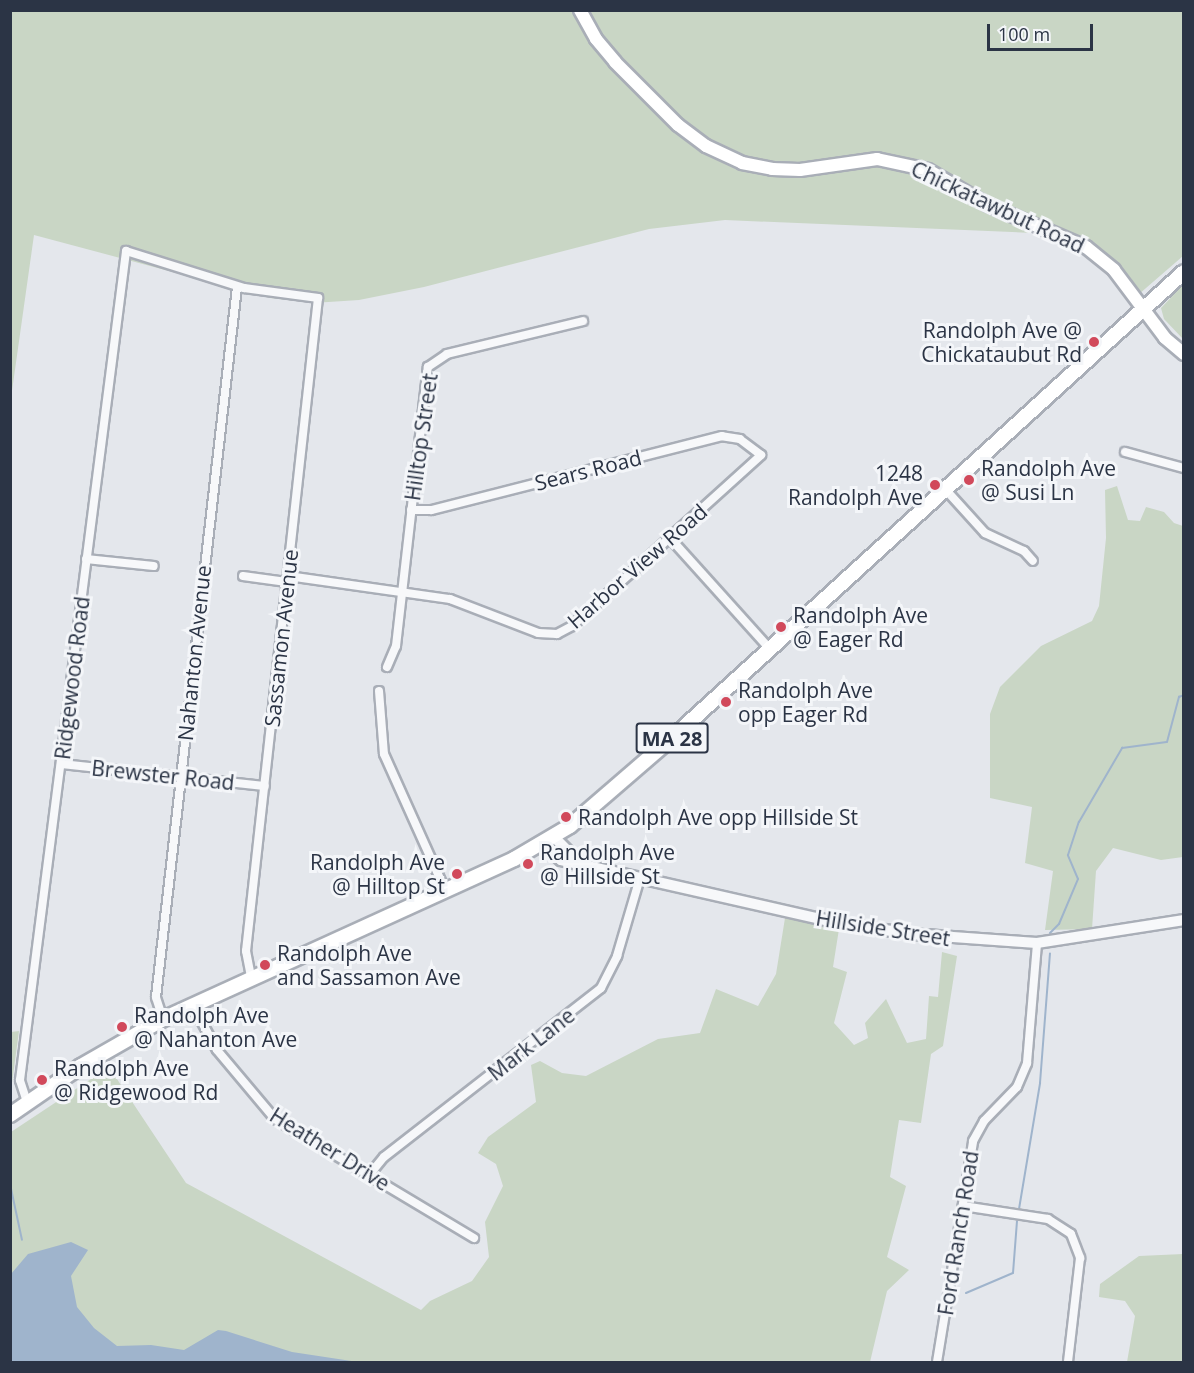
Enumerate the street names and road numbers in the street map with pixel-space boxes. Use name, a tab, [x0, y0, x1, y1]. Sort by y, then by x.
street label: Chickatawbut Road	[907, 156, 1089, 258]
street label: Hilltop Street	[400, 372, 442, 502]
street label: Sears Road	[532, 445, 644, 495]
street label: Harbor View Road	[562, 499, 712, 633]
street label: Sassamon Avenue	[259, 548, 303, 728]
street label: Nahanton Avenue	[172, 564, 216, 742]
street label: Ridgewood Road	[49, 595, 95, 761]
road number: MA 28	[634, 721, 710, 755]
street label: Brewster Road	[90, 755, 236, 795]
street label: Hillside Street	[814, 905, 952, 951]
street label: Mark Lane	[483, 1002, 579, 1086]
street label: Heather Drive	[265, 1102, 395, 1196]
street label: Ford Ranch Road	[933, 1149, 983, 1317]

